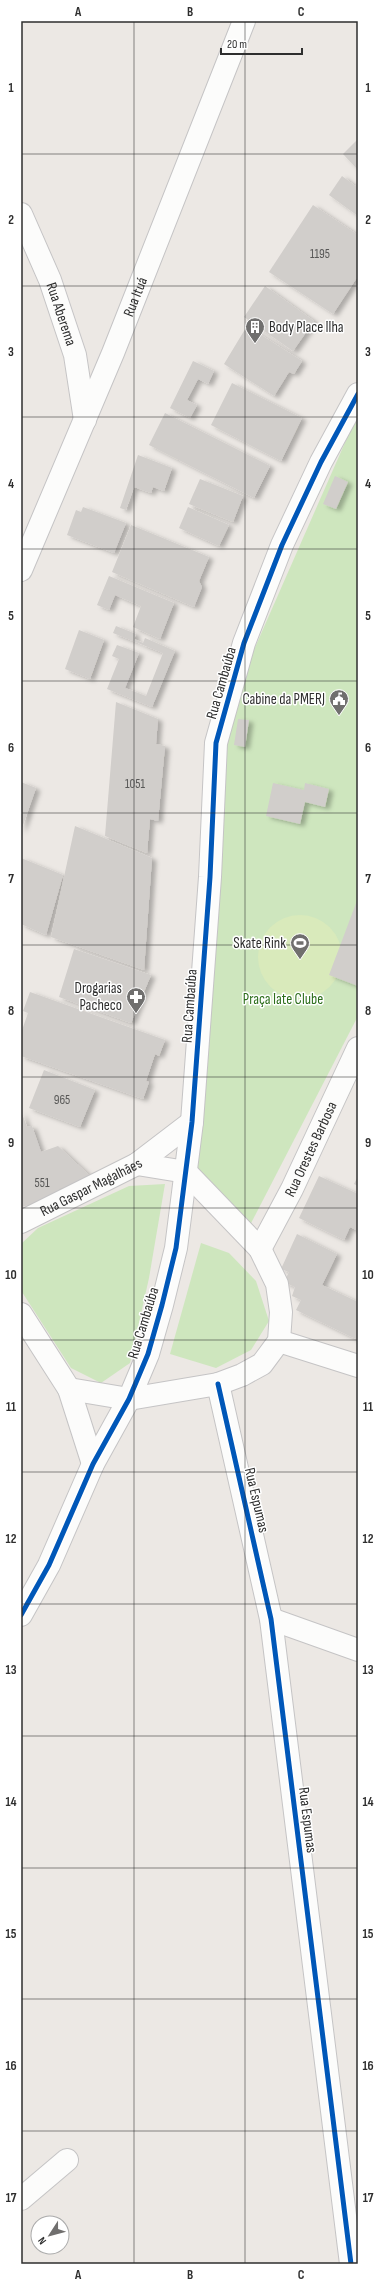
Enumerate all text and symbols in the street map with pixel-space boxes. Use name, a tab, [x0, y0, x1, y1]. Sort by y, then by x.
text: A	[74, 4, 82, 20]
text: B	[187, 4, 193, 20]
text: C	[298, 4, 305, 20]
scale bar	[221, 30, 302, 56]
text: 20 m	[227, 37, 247, 52]
text: 1	[8, 80, 14, 96]
text: 1	[365, 80, 371, 96]
text: 2	[8, 212, 14, 228]
text: 2	[365, 212, 371, 228]
house number: 1195	[310, 246, 330, 262]
street label: Rua Ituá	[119, 274, 152, 320]
street label: Rua Aberema	[41, 280, 80, 349]
building icon: Body Place Ilha	[244, 316, 266, 344]
place label: Body Place Ilha	[269, 318, 344, 337]
text: 3	[8, 344, 14, 360]
text: 3	[365, 344, 371, 360]
text: 4	[8, 476, 14, 492]
text: 4	[365, 476, 371, 492]
text: 5	[8, 608, 14, 624]
text: 5	[365, 608, 371, 624]
street label: Rua Cambaúba	[202, 645, 241, 721]
public building icon: Cabine da PMERJ	[328, 688, 350, 716]
place label: Cabine da PMERJ	[243, 690, 325, 709]
text: 6	[8, 740, 14, 756]
text: 6	[365, 740, 371, 756]
house number: 1051	[125, 776, 145, 792]
text: 7	[8, 871, 14, 887]
text: 7	[365, 871, 371, 887]
sports icon: Skate Rink	[289, 932, 311, 960]
place label: Skate Rink	[233, 934, 286, 953]
street label: Rua Cambaúba	[177, 968, 202, 1044]
place label: Drogarias Pacheco	[75, 979, 122, 1015]
pharmacy icon: Drogarias Pacheco	[125, 986, 147, 1014]
park label: Praça Iate Clube	[243, 990, 323, 1009]
text: 8	[8, 1003, 14, 1019]
text: 8	[365, 1003, 371, 1019]
house number: 965	[54, 1092, 70, 1108]
street label: Rua Orestes Barbosa	[281, 1099, 342, 1200]
text: 9	[8, 1135, 14, 1151]
text: 9	[365, 1135, 371, 1151]
street label: Rua Gaspar Magalhães	[37, 1154, 146, 1221]
house number: 551	[35, 1175, 50, 1191]
text: 10	[5, 1267, 17, 1283]
text: 10	[362, 1267, 374, 1283]
street label: Rua Cambaúba	[124, 1285, 163, 1361]
text: 11	[6, 1399, 16, 1415]
text: 11	[363, 1399, 373, 1415]
street label: Rua Espumas	[240, 1466, 273, 1535]
text: 12	[6, 1531, 17, 1547]
text: 12	[363, 1531, 374, 1547]
text: 13	[6, 1662, 17, 1678]
text: 13	[363, 1662, 374, 1678]
street label: Rua Espumas	[294, 1786, 321, 1854]
text: 14	[5, 1794, 17, 1810]
text: 14	[362, 1794, 374, 1810]
text: 15	[6, 1926, 17, 1942]
text: 15	[363, 1926, 374, 1942]
text: 16	[5, 2058, 17, 2074]
text: 16	[362, 2058, 374, 2074]
text: 17	[6, 2190, 17, 2206]
text: 17	[363, 2190, 374, 2206]
north arrow	[30, 2215, 70, 2255]
text: N	[35, 2234, 49, 2247]
text: A	[74, 2267, 82, 2283]
text: B	[187, 2267, 193, 2283]
text: C	[298, 2267, 305, 2283]

